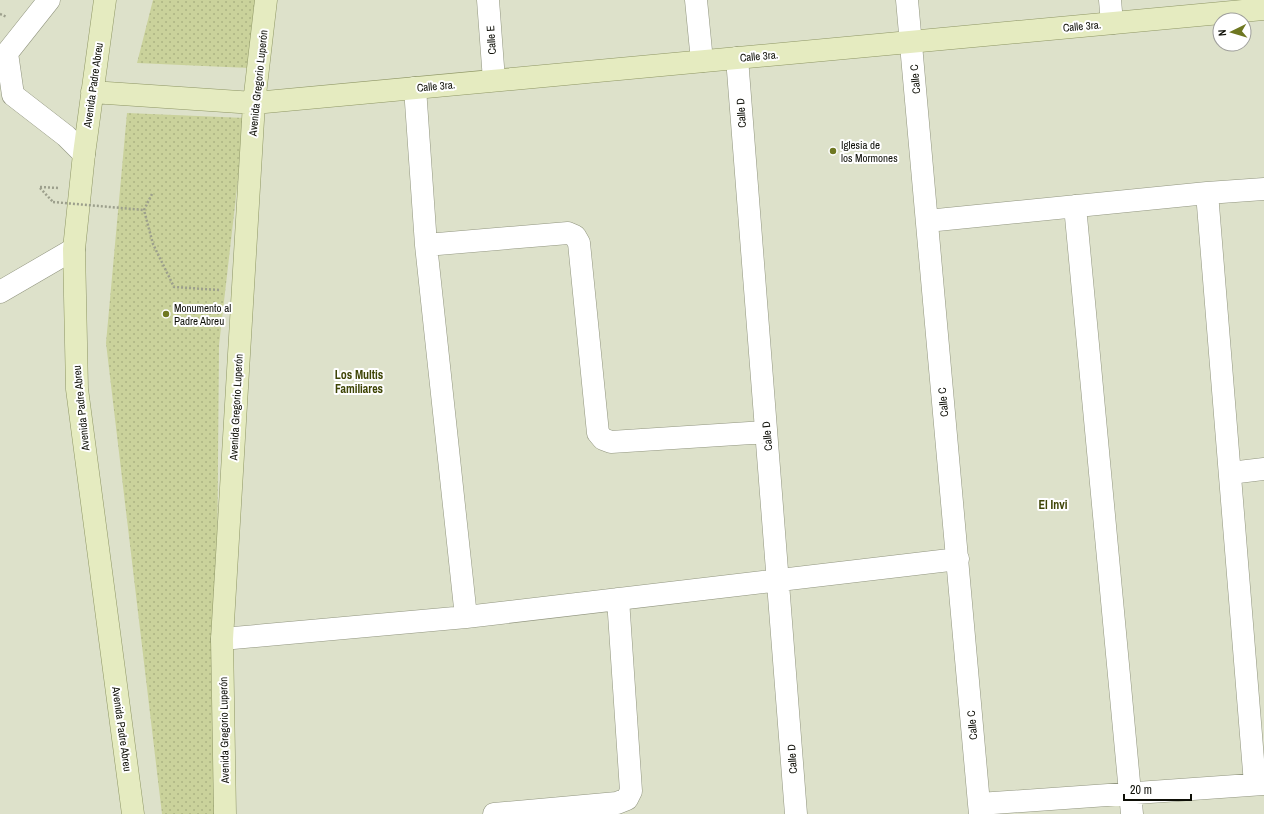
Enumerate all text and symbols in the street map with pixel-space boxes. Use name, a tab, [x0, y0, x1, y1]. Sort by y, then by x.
north arrow	[1212, 12, 1252, 52]
street label: Calle 3ra.	[1062, 17, 1102, 35]
street label: Calle E	[483, 25, 499, 55]
street label: Avenida Gregorio Luperón	[245, 29, 271, 138]
text: N	[1215, 29, 1229, 37]
street label: Avenida Padre Abreu	[80, 42, 106, 129]
street label: Calle 3ra.	[739, 47, 779, 65]
street label: Calle C	[907, 63, 923, 94]
street label: Calle 3ra.	[416, 77, 456, 95]
street label: Calle D	[733, 98, 749, 128]
place label: Iglesia de los Mormones	[841, 138, 898, 165]
marker: Iglesia de los Mormones	[828, 146, 838, 156]
place label: Monumento al Padre Abreu	[174, 301, 231, 328]
marker: Monumento al Padre Abreu	[161, 309, 171, 319]
street label: Avenida Gregorio Luperón	[226, 353, 246, 462]
street label: Avenida Padre Abreu	[70, 365, 93, 452]
district label: Los Multis Familiares	[335, 367, 384, 397]
street label: Calle C	[935, 386, 951, 417]
street label: Calle D	[759, 421, 775, 451]
district label: El Invi	[1039, 497, 1068, 513]
street label: Avenida Gregorio Luperón	[216, 677, 232, 784]
street label: Avenida Padre Abreu	[109, 685, 135, 772]
street label: Calle C	[964, 709, 980, 740]
street label: Calle D	[784, 744, 800, 774]
scale bar	[1124, 776, 1191, 802]
text: 20 m	[1130, 782, 1152, 798]

